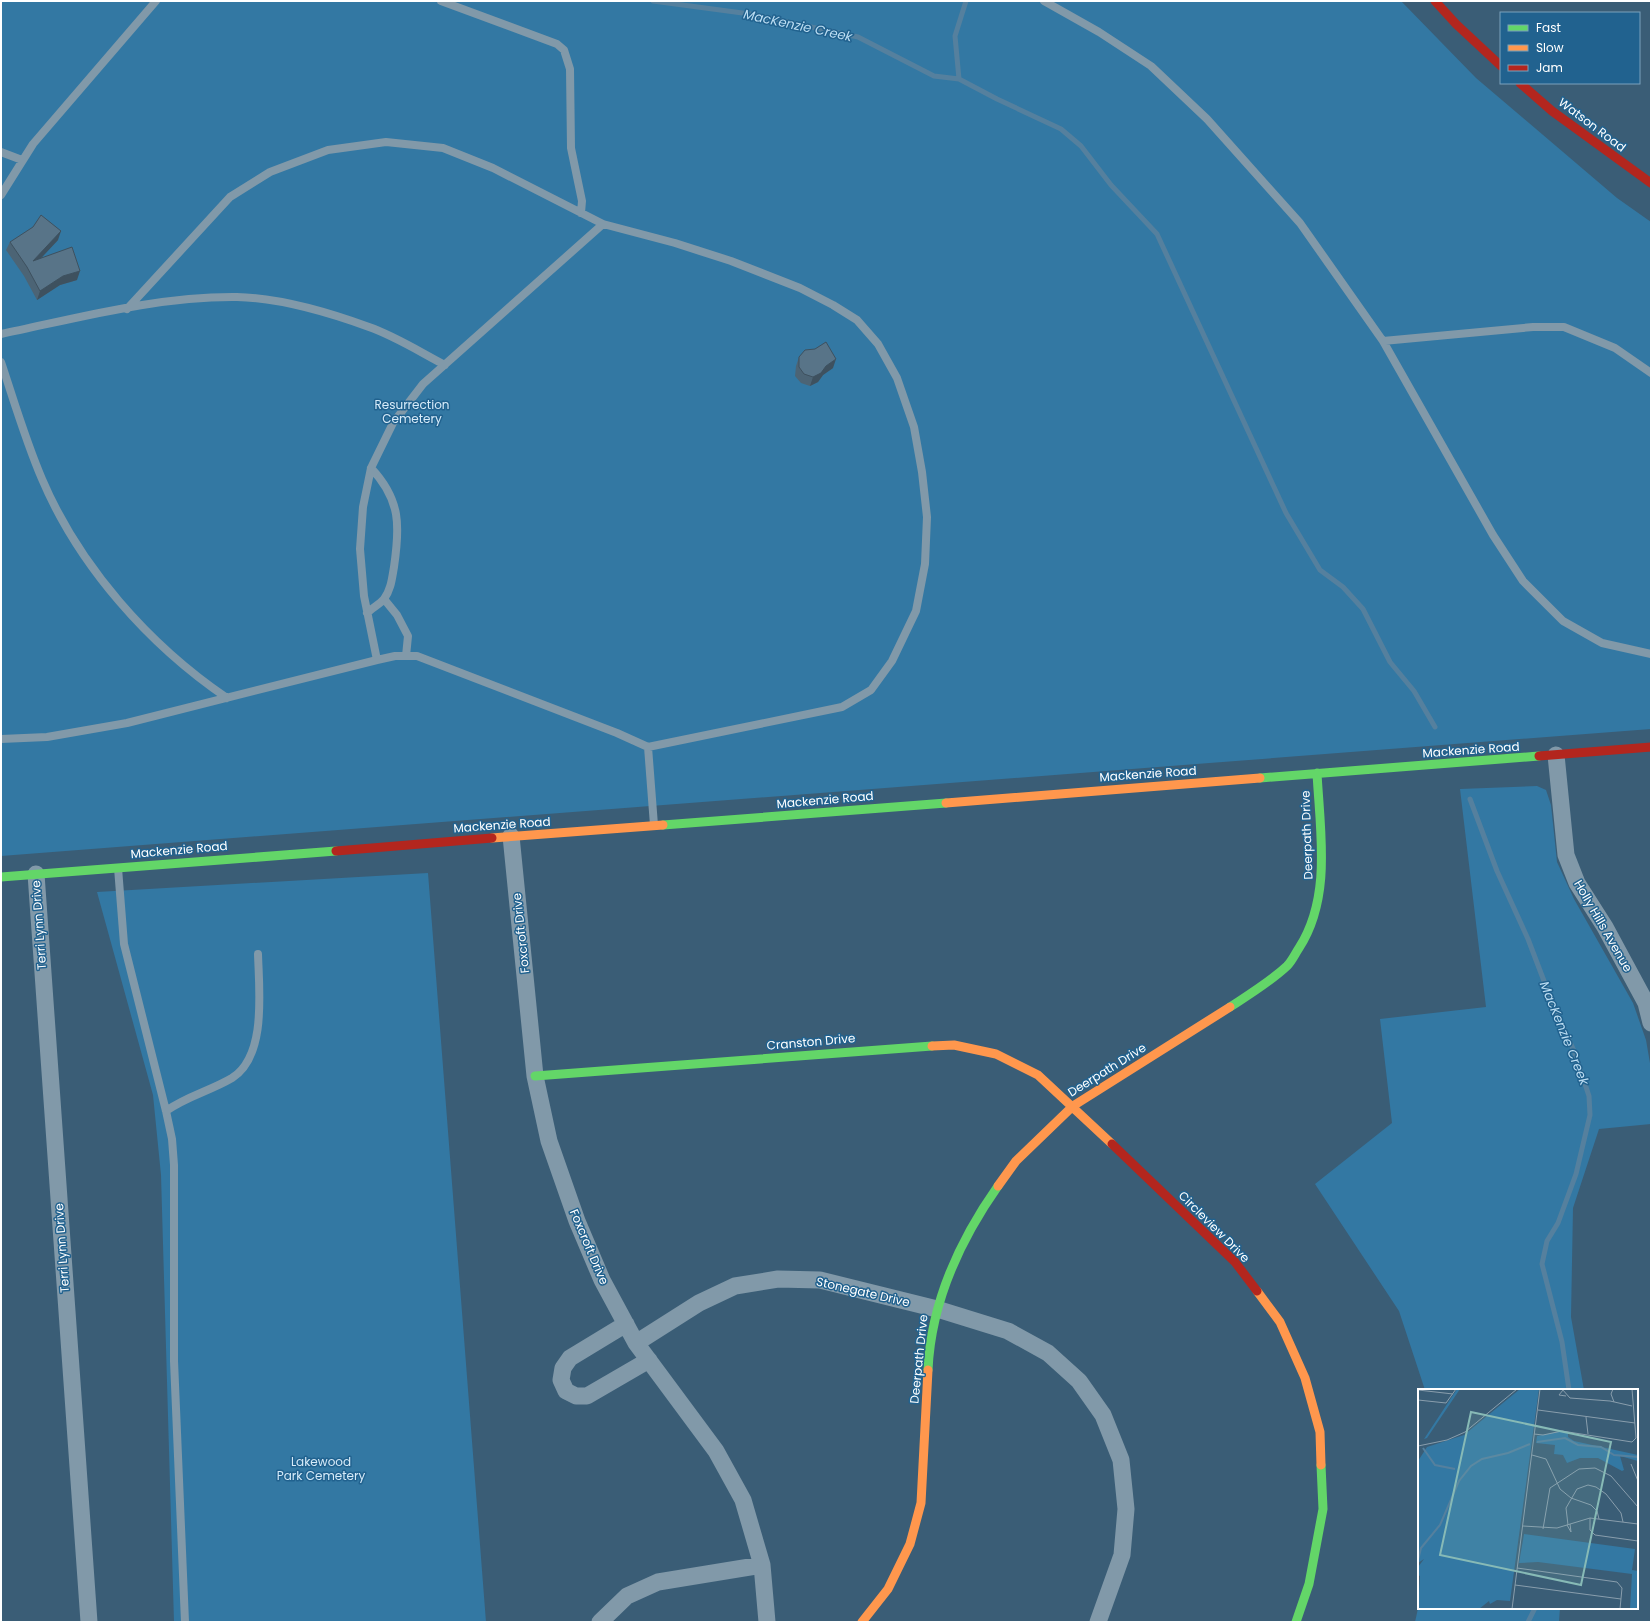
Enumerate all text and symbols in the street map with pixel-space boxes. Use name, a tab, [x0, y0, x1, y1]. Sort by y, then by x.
water label: MacKenzie Creek	[742, 5, 855, 47]
legend	[1500, 12, 1640, 84]
text: Fast	[1536, 19, 1561, 36]
text: Slow	[1536, 39, 1564, 56]
text: Jam	[1536, 59, 1563, 76]
street label: Watson Road	[1555, 94, 1629, 156]
park label: Resurrection Cemetery	[374, 396, 450, 427]
street label: Mackenzie Road	[1422, 738, 1520, 761]
street label: Mackenzie Road	[1099, 762, 1197, 785]
street label: Mackenzie Road	[776, 787, 874, 812]
street label: Deerpath Drive	[1296, 790, 1317, 880]
street label: Mackenzie Road	[453, 813, 551, 836]
street label: Mackenzie Road	[130, 837, 228, 862]
street label: Holly Hills Avenue	[1570, 877, 1637, 975]
street label: Terri Lynn Drive	[27, 880, 50, 970]
street label: Foxcroft Drive	[508, 892, 533, 974]
water label: MacKenzie Creek	[1535, 978, 1595, 1089]
street label: Cranston Drive	[766, 1029, 856, 1054]
street label: Deerpath Drive	[1064, 1039, 1149, 1100]
street label: Circleview Drive	[1175, 1187, 1254, 1266]
street label: Terri Lynn Drive	[50, 1203, 73, 1293]
street label: Foxcroft Drive	[566, 1206, 613, 1287]
street label: Stonegate Drive	[815, 1272, 912, 1311]
street label: Deerpath Drive	[905, 1314, 932, 1404]
inset map	[1418, 1389, 1638, 1609]
park label: Lakewood Park Cemetery	[277, 1453, 365, 1484]

